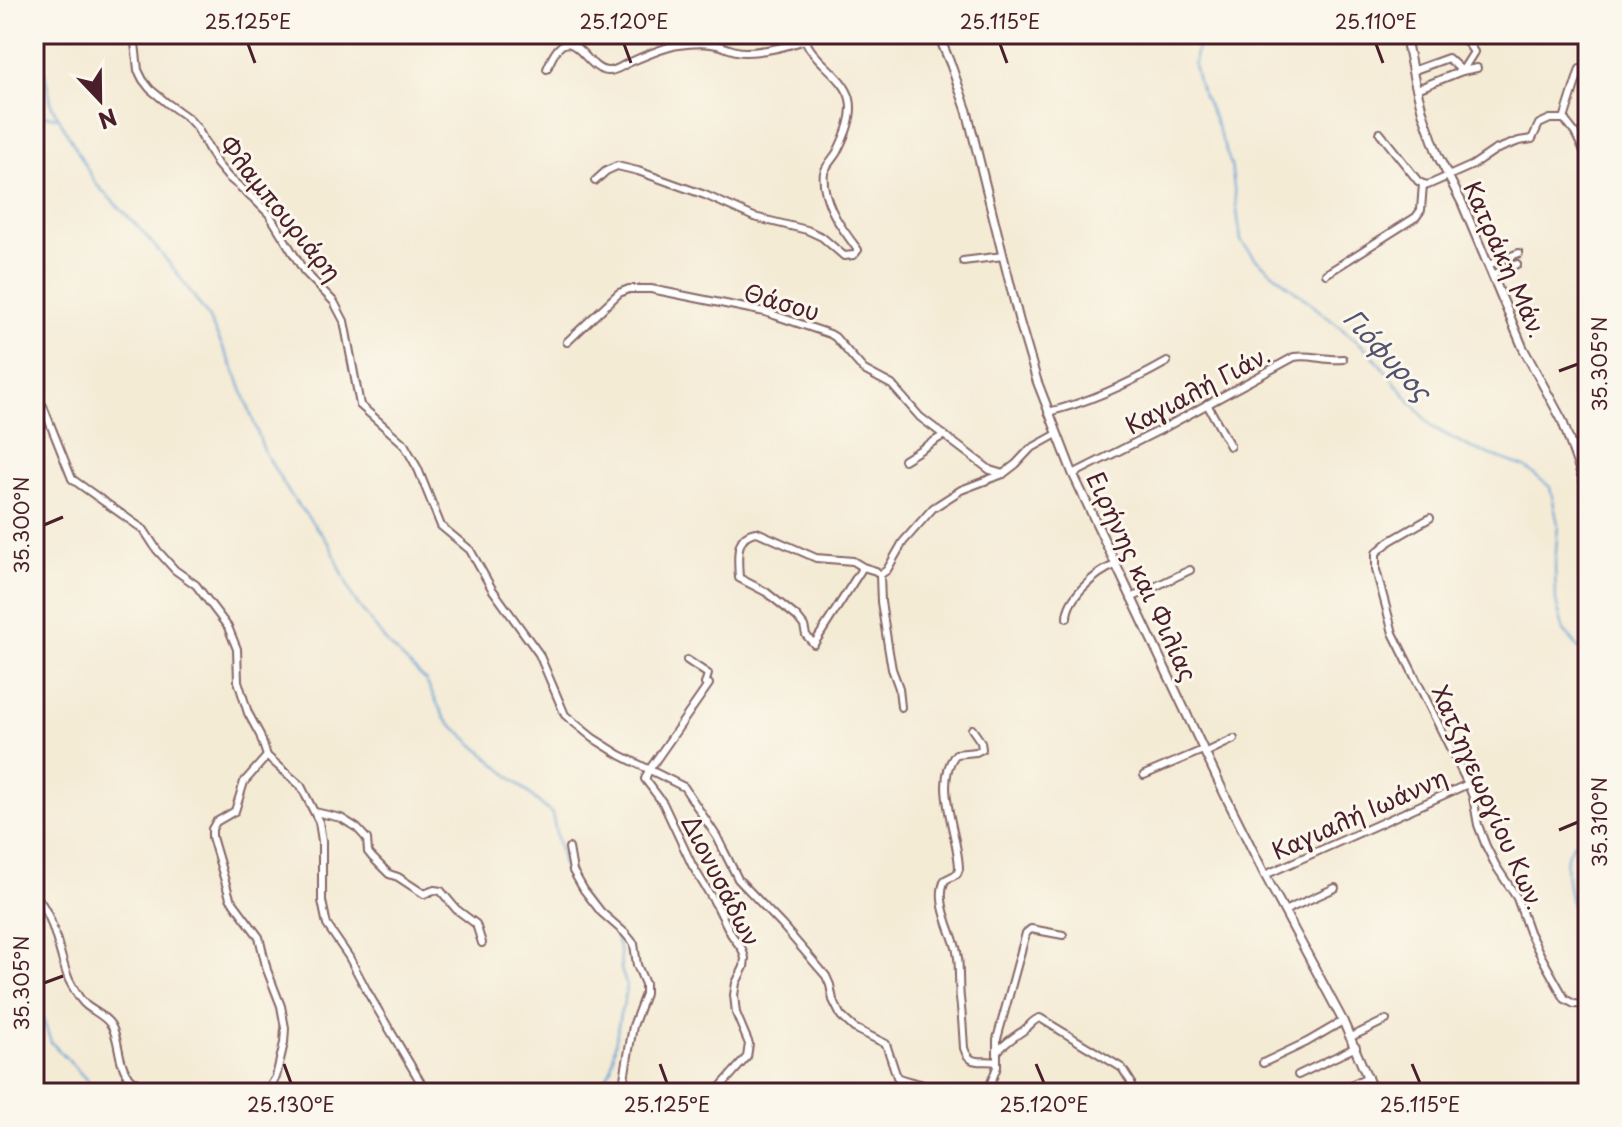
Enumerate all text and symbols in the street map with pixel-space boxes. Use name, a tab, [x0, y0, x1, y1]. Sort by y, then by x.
text: 25.125°E	[205, 6, 291, 36]
text: 25.120°E	[580, 6, 668, 36]
text: 25.115°E	[960, 6, 1040, 36]
text: 25.110°E	[1335, 6, 1417, 36]
north arrow	[60, 60, 140, 140]
text: N	[94, 101, 122, 138]
street label: Φλαμπουριάρη	[211, 127, 351, 289]
street label: Κατράκη Μάν.	[1455, 175, 1557, 343]
street label: Θάσου	[740, 273, 824, 329]
water label: Γιόφυρος	[1335, 299, 1443, 411]
text: 35.305°N	[1584, 316, 1614, 412]
street label: Καγιαλή Γιάν.	[1118, 336, 1276, 442]
street label: Ειρήνης και Φιλίας	[1079, 465, 1207, 687]
text: 35.300°N	[6, 476, 36, 574]
street label: Χατζηγεωργίου Κων.	[1423, 679, 1555, 915]
street label: Καγιαλή Ιωάννη	[1265, 758, 1453, 868]
text: 35.310°N	[1584, 777, 1614, 867]
street label: Διονυσάδων	[674, 808, 770, 952]
text: 35.305°N	[6, 935, 36, 1031]
text: 25.130°E	[247, 1089, 335, 1119]
text: 25.125°E	[624, 1089, 710, 1119]
text: 25.120°E	[1000, 1089, 1088, 1119]
text: 25.115°E	[1380, 1089, 1460, 1119]

